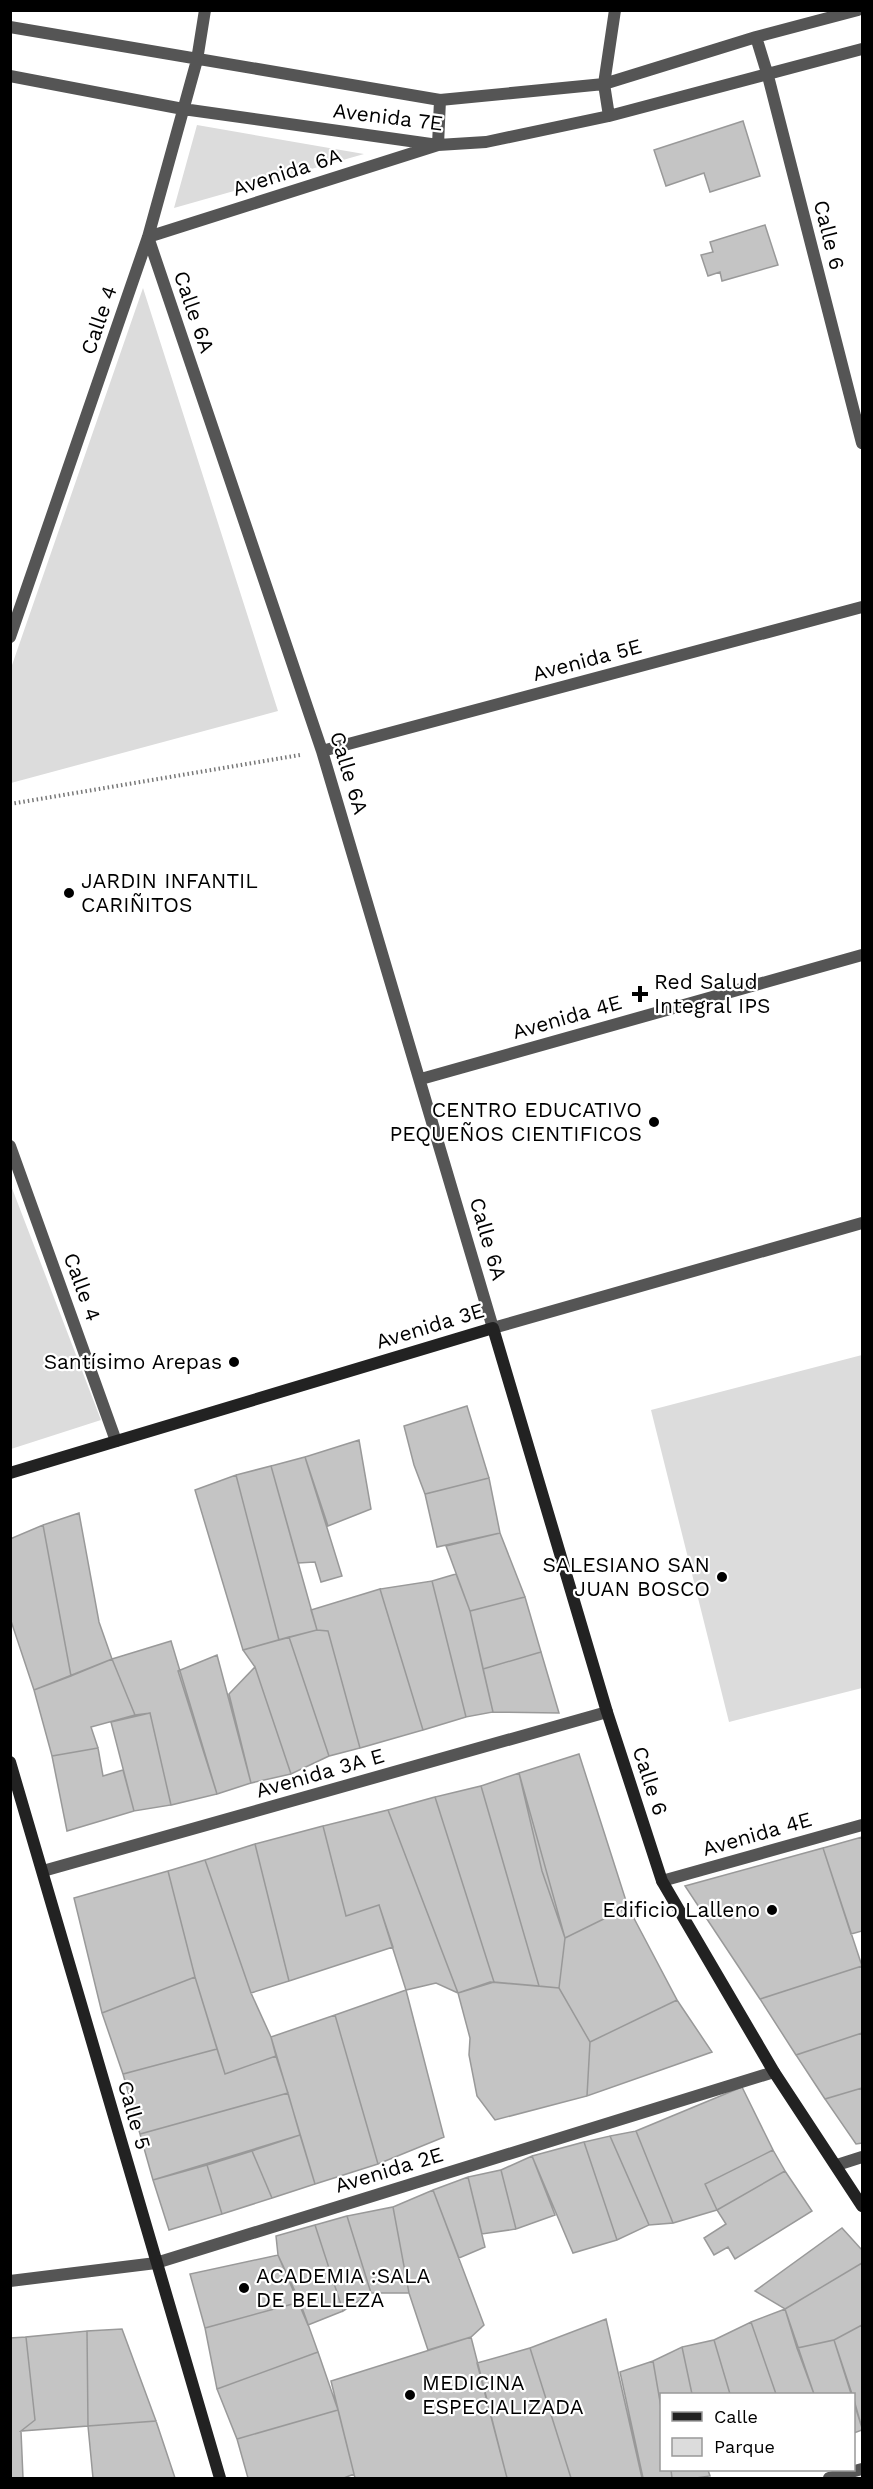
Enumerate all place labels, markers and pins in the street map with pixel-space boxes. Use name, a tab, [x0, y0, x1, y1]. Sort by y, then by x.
place label: JARDIN INFANTIL CARIÑITOS	[81, 868, 258, 917]
marker: JARDIN INFANTIL CARIÑITOS	[62, 886, 76, 900]
place label: Red Salud Integral IPS	[654, 969, 771, 1018]
marker: Red Salud Integral IPS	[631, 985, 649, 1003]
place label: CENTRO EDUCATIVO PEQUEÑOS CIENTIFICOS	[389, 1097, 642, 1146]
marker: CENTRO EDUCATIVO PEQUEÑOS CIENTIFICOS	[647, 1115, 661, 1129]
place label: Santísimo Arepas	[44, 1349, 222, 1374]
marker: Santísimo Arepas	[227, 1355, 241, 1369]
place label: SALESIANO SAN JUAN BOSCO	[543, 1552, 710, 1601]
marker: SALESIANO SAN JUAN BOSCO	[715, 1570, 729, 1584]
place label: Edificio Lalleno	[602, 1897, 760, 1922]
marker: Edificio Lalleno	[765, 1903, 779, 1917]
place label: ACADEMIA :SALA DE BELLEZA	[256, 2263, 430, 2312]
marker: ACADEMIA :SALA DE BELLEZA	[237, 2281, 251, 2295]
place label: MEDICINA ESPECIALIZADA	[422, 2370, 584, 2419]
marker: MEDICINA ESPECIALIZADA	[403, 2388, 417, 2402]

